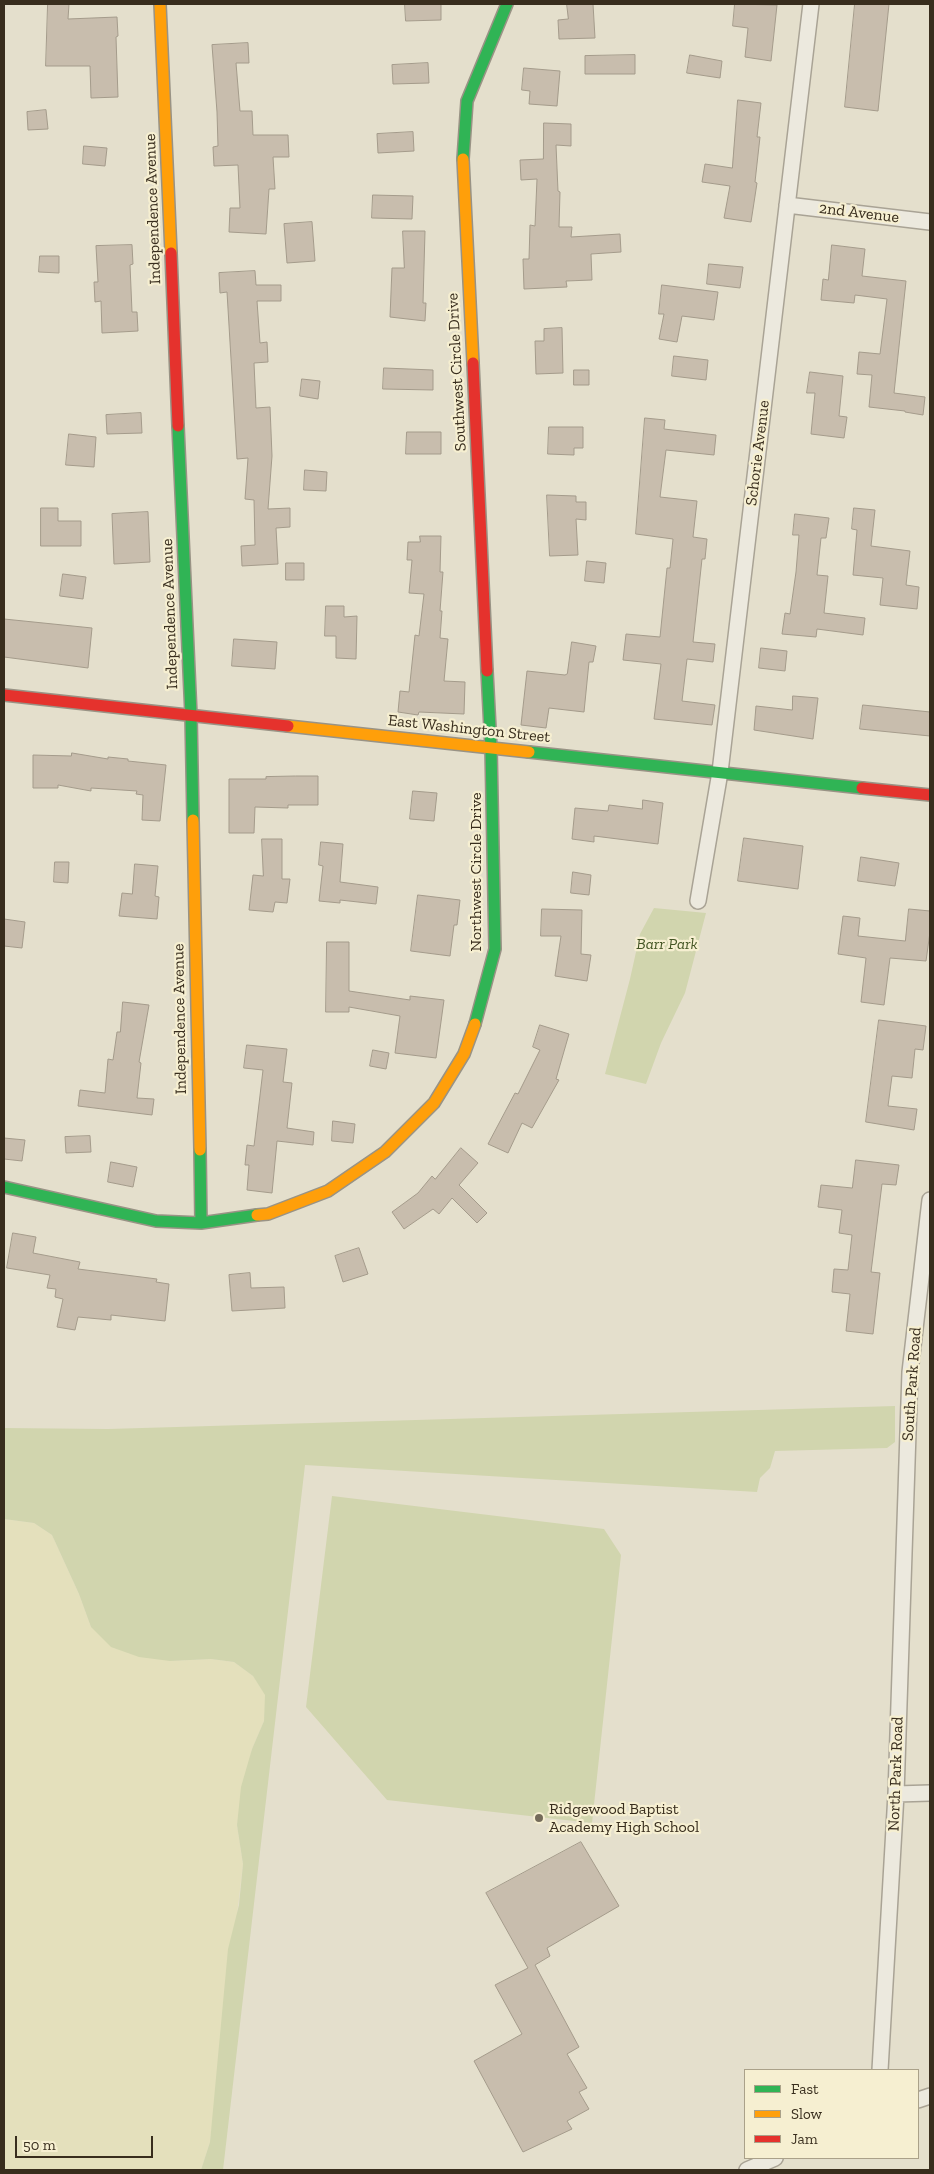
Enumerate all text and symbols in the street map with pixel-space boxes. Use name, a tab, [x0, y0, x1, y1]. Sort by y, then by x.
street label: Independence Avenue	[141, 133, 165, 285]
street label: 2nd Avenue	[818, 199, 900, 227]
street label: Southwest Circle Drive	[443, 292, 471, 452]
street label: Schorie Avenue	[742, 399, 774, 507]
street label: Independence Avenue	[158, 538, 182, 690]
street label: East Washington Street	[387, 711, 551, 747]
street label: Northwest Circle Drive	[466, 792, 486, 952]
park label: Barr Park	[636, 934, 698, 954]
street label: Independence Avenue	[169, 943, 191, 1095]
street label: South Park Road	[898, 1326, 926, 1442]
street label: North Park Road	[884, 1716, 908, 1832]
place label: Ridgewood Baptist Academy High School	[549, 1799, 699, 1837]
marker: Ridgewood Baptist Academy High School	[533, 1812, 545, 1824]
legend	[744, 2069, 919, 2159]
text: Fast	[791, 2080, 819, 2098]
text: Slow	[791, 2105, 822, 2123]
scale bar	[18, 2126, 155, 2158]
text: Jam	[791, 2130, 818, 2148]
text: 50 m	[23, 2136, 56, 2154]

